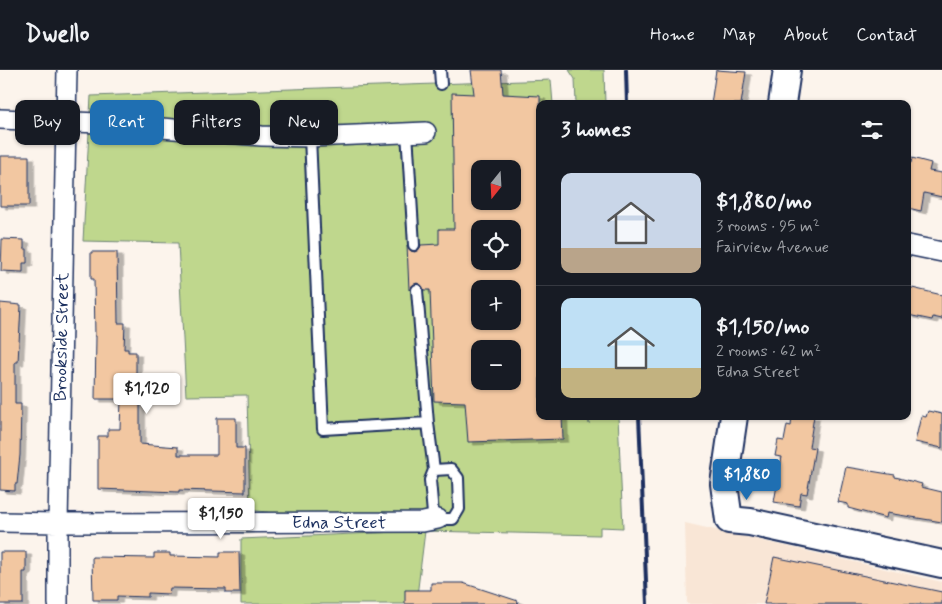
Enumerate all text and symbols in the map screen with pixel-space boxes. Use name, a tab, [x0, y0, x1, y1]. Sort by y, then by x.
text: Dwello	[25, 19, 90, 50]
text: Home	[650, 23, 695, 47]
text: Map	[723, 23, 756, 47]
text: About	[784, 23, 828, 47]
text: Contact	[856, 23, 917, 47]
chip: Buy	[15, 100, 80, 145]
chip: Rent	[90, 100, 164, 145]
chip: Filters	[174, 100, 260, 145]
chip: New	[270, 100, 338, 145]
text: 3 homes	[561, 116, 631, 144]
icon: filters	[858, 116, 886, 144]
north arrow	[471, 160, 521, 210]
map controls	[471, 160, 521, 390]
text: $1,880/mo	[716, 188, 812, 216]
icon: home	[601, 193, 661, 253]
text: 3 rooms · 95 m²	[716, 216, 820, 237]
button: locate	[471, 220, 521, 270]
text: Fairview Avenue	[716, 237, 829, 258]
street label: Brookside Street	[49, 272, 75, 402]
button: +	[471, 280, 521, 330]
text: $1,150/mo	[716, 313, 810, 341]
icon: home	[601, 318, 661, 378]
button: −	[471, 340, 521, 390]
text: 2 rooms · 62 m²	[716, 341, 821, 362]
text: Edna Street	[716, 362, 800, 383]
pin: $1,120	[106, 372, 188, 415]
text: $1,120	[124, 378, 170, 399]
pin: $1,880	[706, 458, 788, 501]
text: $1,880	[724, 464, 770, 485]
pin: $1,150	[180, 498, 262, 540]
text: $1,150	[199, 503, 243, 524]
street label: Edna Street	[292, 511, 386, 535]

